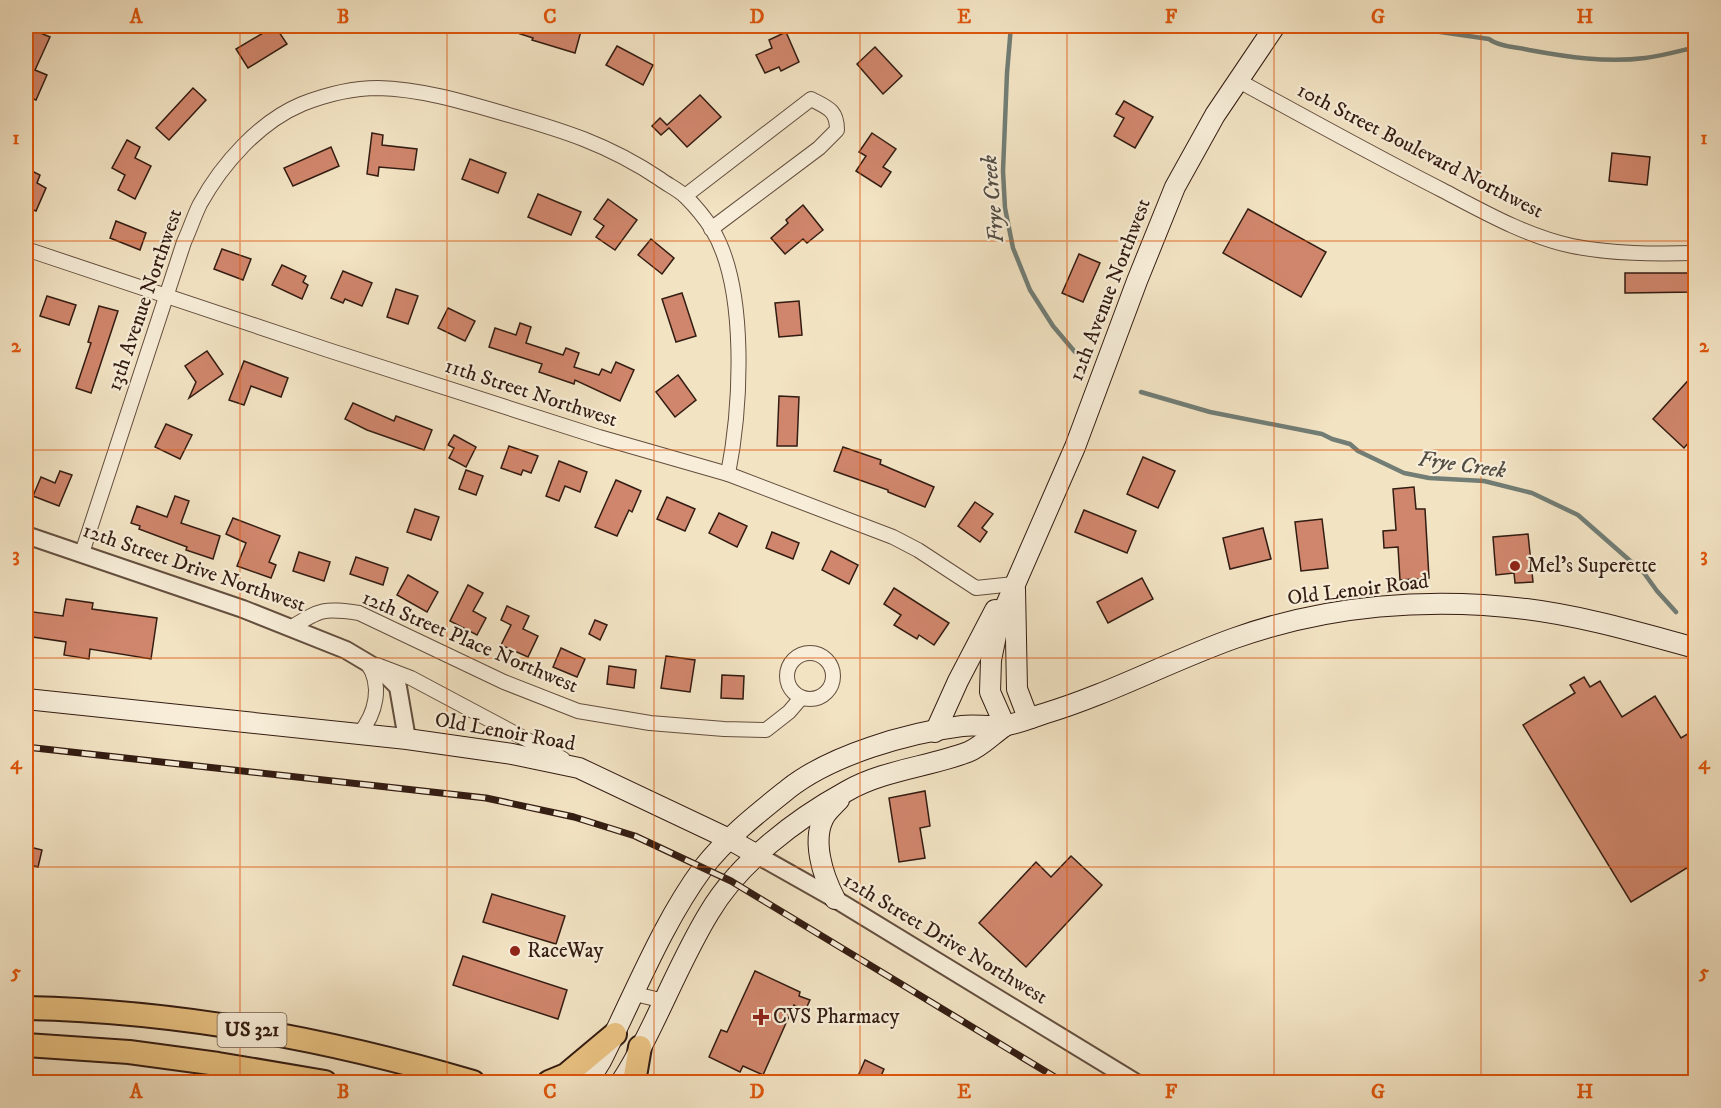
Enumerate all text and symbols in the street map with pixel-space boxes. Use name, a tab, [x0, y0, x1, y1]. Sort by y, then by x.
text: A	[129, 5, 144, 30]
text: B	[337, 5, 349, 30]
text: C	[543, 5, 557, 30]
text: D	[750, 5, 765, 30]
text: E	[957, 5, 971, 30]
text: F	[1165, 5, 1178, 30]
text: G	[1371, 5, 1385, 30]
text: H	[1577, 5, 1594, 30]
street label: 10th Street Boulevard Northwest	[1292, 77, 1548, 225]
text: 1	[12, 126, 20, 151]
text: 1	[1700, 126, 1708, 151]
water label: Frye Creek	[976, 153, 1010, 244]
street label: 12th Avenue Northwest	[1063, 195, 1157, 385]
street label: 13th Avenue Northwest	[102, 205, 188, 395]
text: 2	[11, 334, 22, 359]
text: 2	[1699, 334, 1710, 359]
street label: 11th Street Northwest	[441, 353, 621, 433]
water label: Frye Creek	[1416, 445, 1508, 485]
street label: 12th Street Drive Northwest	[79, 518, 309, 618]
text: 3	[12, 543, 20, 568]
text: 3	[1700, 543, 1708, 568]
place label: Mel's Superette	[1527, 553, 1657, 579]
marker: Mel's Superette	[1508, 559, 1522, 573]
street label: Old Lenoir Road	[1286, 568, 1431, 612]
street label: 12th Street Place Northwest	[358, 585, 582, 699]
street label: Old Lenoir Road	[433, 707, 578, 757]
text: 4	[10, 751, 23, 776]
text: 4	[1698, 751, 1711, 776]
street label: 12th Street Drive Northwest	[838, 868, 1052, 1011]
place label: RaceWay	[527, 938, 605, 964]
marker: RaceWay	[508, 944, 522, 958]
text: 5	[10, 960, 21, 985]
text: 5	[1698, 960, 1709, 985]
place label: CVS Pharmacy	[773, 1004, 900, 1030]
marker: CVS Pharmacy	[754, 1010, 768, 1024]
road number: US 321	[218, 1013, 286, 1047]
text: A	[129, 1080, 144, 1105]
text: B	[337, 1080, 349, 1105]
text: C	[543, 1080, 557, 1105]
text: D	[750, 1080, 765, 1105]
text: E	[957, 1080, 971, 1105]
text: F	[1165, 1080, 1178, 1105]
text: G	[1371, 1080, 1385, 1105]
text: H	[1577, 1080, 1594, 1105]

